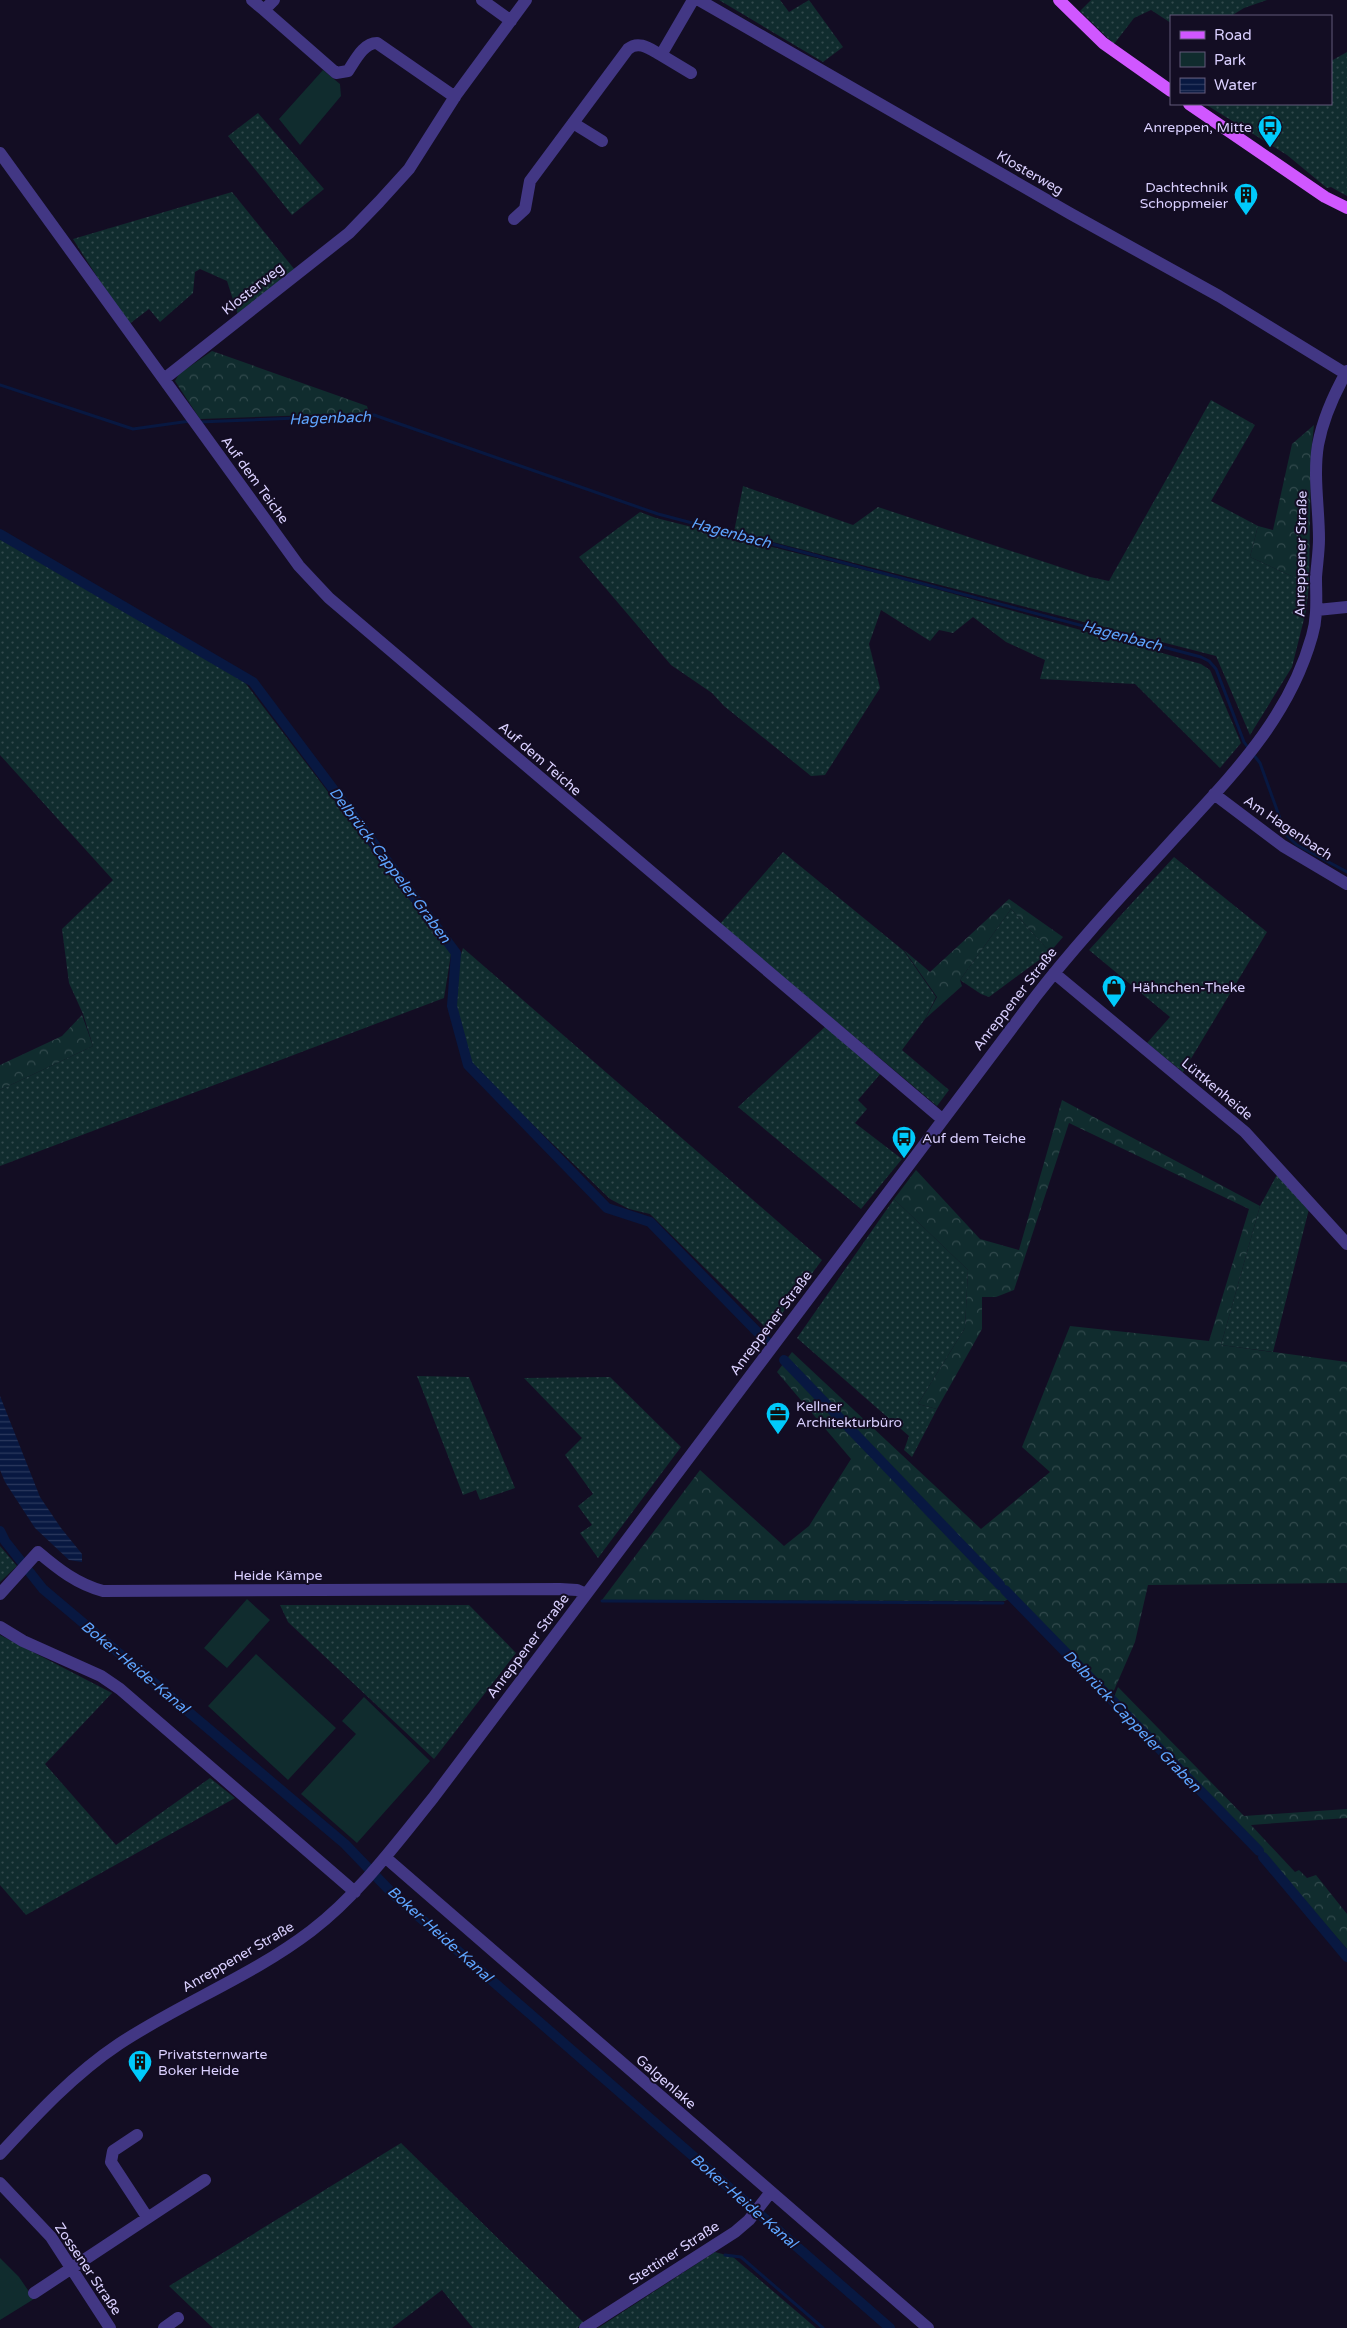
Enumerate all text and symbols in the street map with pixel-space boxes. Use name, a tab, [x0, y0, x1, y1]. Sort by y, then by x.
legend	[1170, 15, 1332, 105]
text: Road	[1214, 26, 1252, 44]
text: Park	[1214, 51, 1246, 69]
text: Water	[1214, 76, 1257, 94]
bus stop icon: Anreppen, Mitte	[1257, 114, 1283, 148]
place label: Anreppen, Mitte	[1143, 119, 1252, 136]
street label: Klosterweg	[994, 147, 1066, 199]
place label: Dachtechnik Schoppmeier	[1140, 179, 1229, 212]
building icon: Dachtechnik Schoppmeier	[1233, 182, 1259, 216]
street label: Klosterweg	[218, 259, 288, 319]
water label: Hagenbach	[289, 408, 372, 428]
street label: Auf dem Teiche	[218, 433, 292, 527]
street label: Anreppener Straße	[1291, 491, 1311, 617]
water label: Hagenbach	[689, 514, 774, 553]
water label: Hagenbach	[1080, 617, 1165, 656]
street label: Auf dem Teiche	[495, 718, 585, 800]
water label: Delbrück-Cappeler Graben	[325, 783, 455, 947]
street label: Am Hagenbach	[1240, 792, 1336, 864]
street label: Anreppener Straße	[969, 944, 1061, 1054]
shop icon: Hähnchen-Theke	[1101, 974, 1127, 1008]
place label: Hähnchen-Theke	[1132, 979, 1245, 996]
street label: Lüttkenheide	[1178, 1054, 1256, 1124]
bus stop icon: Auf dem Teiche	[891, 1125, 917, 1159]
place label: Auf dem Teiche	[922, 1130, 1026, 1147]
street label: Anreppener Straße	[726, 1267, 816, 1379]
place label: Kellner Architekturbüro	[796, 1398, 902, 1431]
office icon: Kellner Architekturbüro	[765, 1401, 791, 1435]
street label: Heide Kämpe	[233, 1567, 323, 1584]
street label: Anreppener Straße	[483, 1590, 573, 1702]
water label: Boker-Heide-Kanal	[77, 1617, 194, 1719]
water label: Delbrück-Cappeler Graben	[1059, 1646, 1205, 1796]
water label: Boker-Heide-Kanal	[384, 1882, 498, 1987]
street label: Anreppener Straße	[179, 1918, 297, 1996]
place label: Privatsternwarte Boker Heide	[158, 2046, 268, 2079]
building icon: Privatsternwarte Boker Heide	[127, 2049, 153, 2083]
street label: Galgenlake	[632, 2051, 700, 2113]
water label: Boker-Heide-Kanal	[687, 2150, 803, 2254]
street label: Stettiner Straße	[626, 2217, 722, 2289]
street label: Zossener Straße	[51, 2220, 125, 2318]

